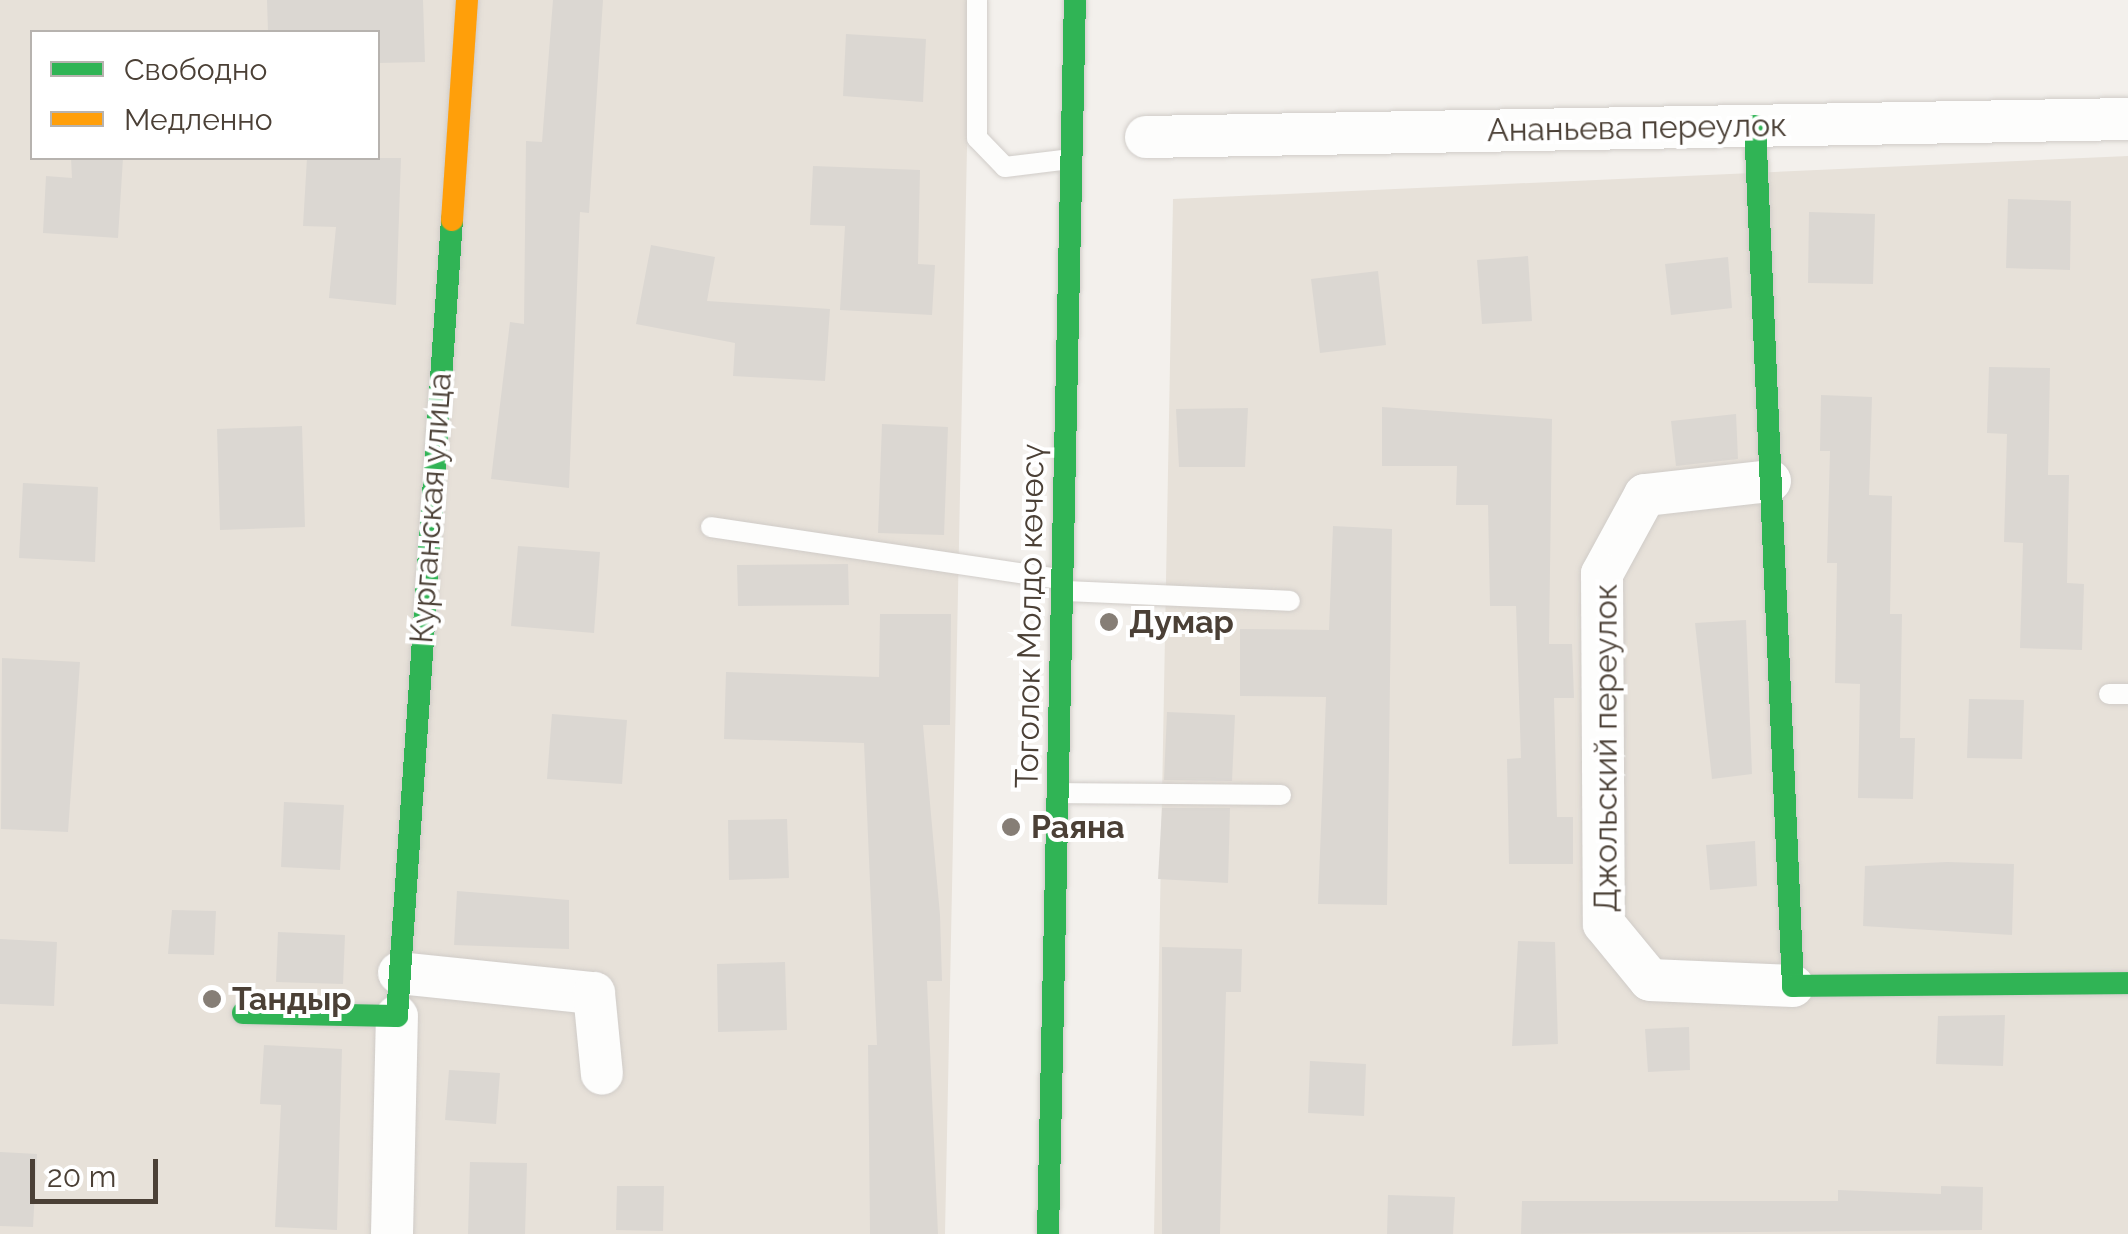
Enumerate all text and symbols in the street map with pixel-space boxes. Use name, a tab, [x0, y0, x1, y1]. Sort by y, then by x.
legend	[30, 30, 380, 160]
text: Свободно	[124, 52, 267, 87]
text: Медленно	[124, 102, 273, 137]
street label: Ананьева переулок	[1487, 106, 1787, 150]
street label: Курганская улица	[402, 371, 460, 645]
street label: Тоголок Молдо көчөсү	[1008, 443, 1052, 789]
street label: Джольский переулок	[1587, 584, 1625, 912]
place label: Думар	[1129, 603, 1234, 641]
marker: Думар	[1098, 611, 1120, 633]
place label: Раяна	[1031, 808, 1125, 846]
marker: Раяна	[1000, 816, 1022, 838]
place label: Тандыр	[232, 980, 352, 1018]
marker: Тандыр	[201, 988, 223, 1010]
scale bar	[35, 1139, 162, 1201]
text: 20 m	[47, 1159, 116, 1194]

